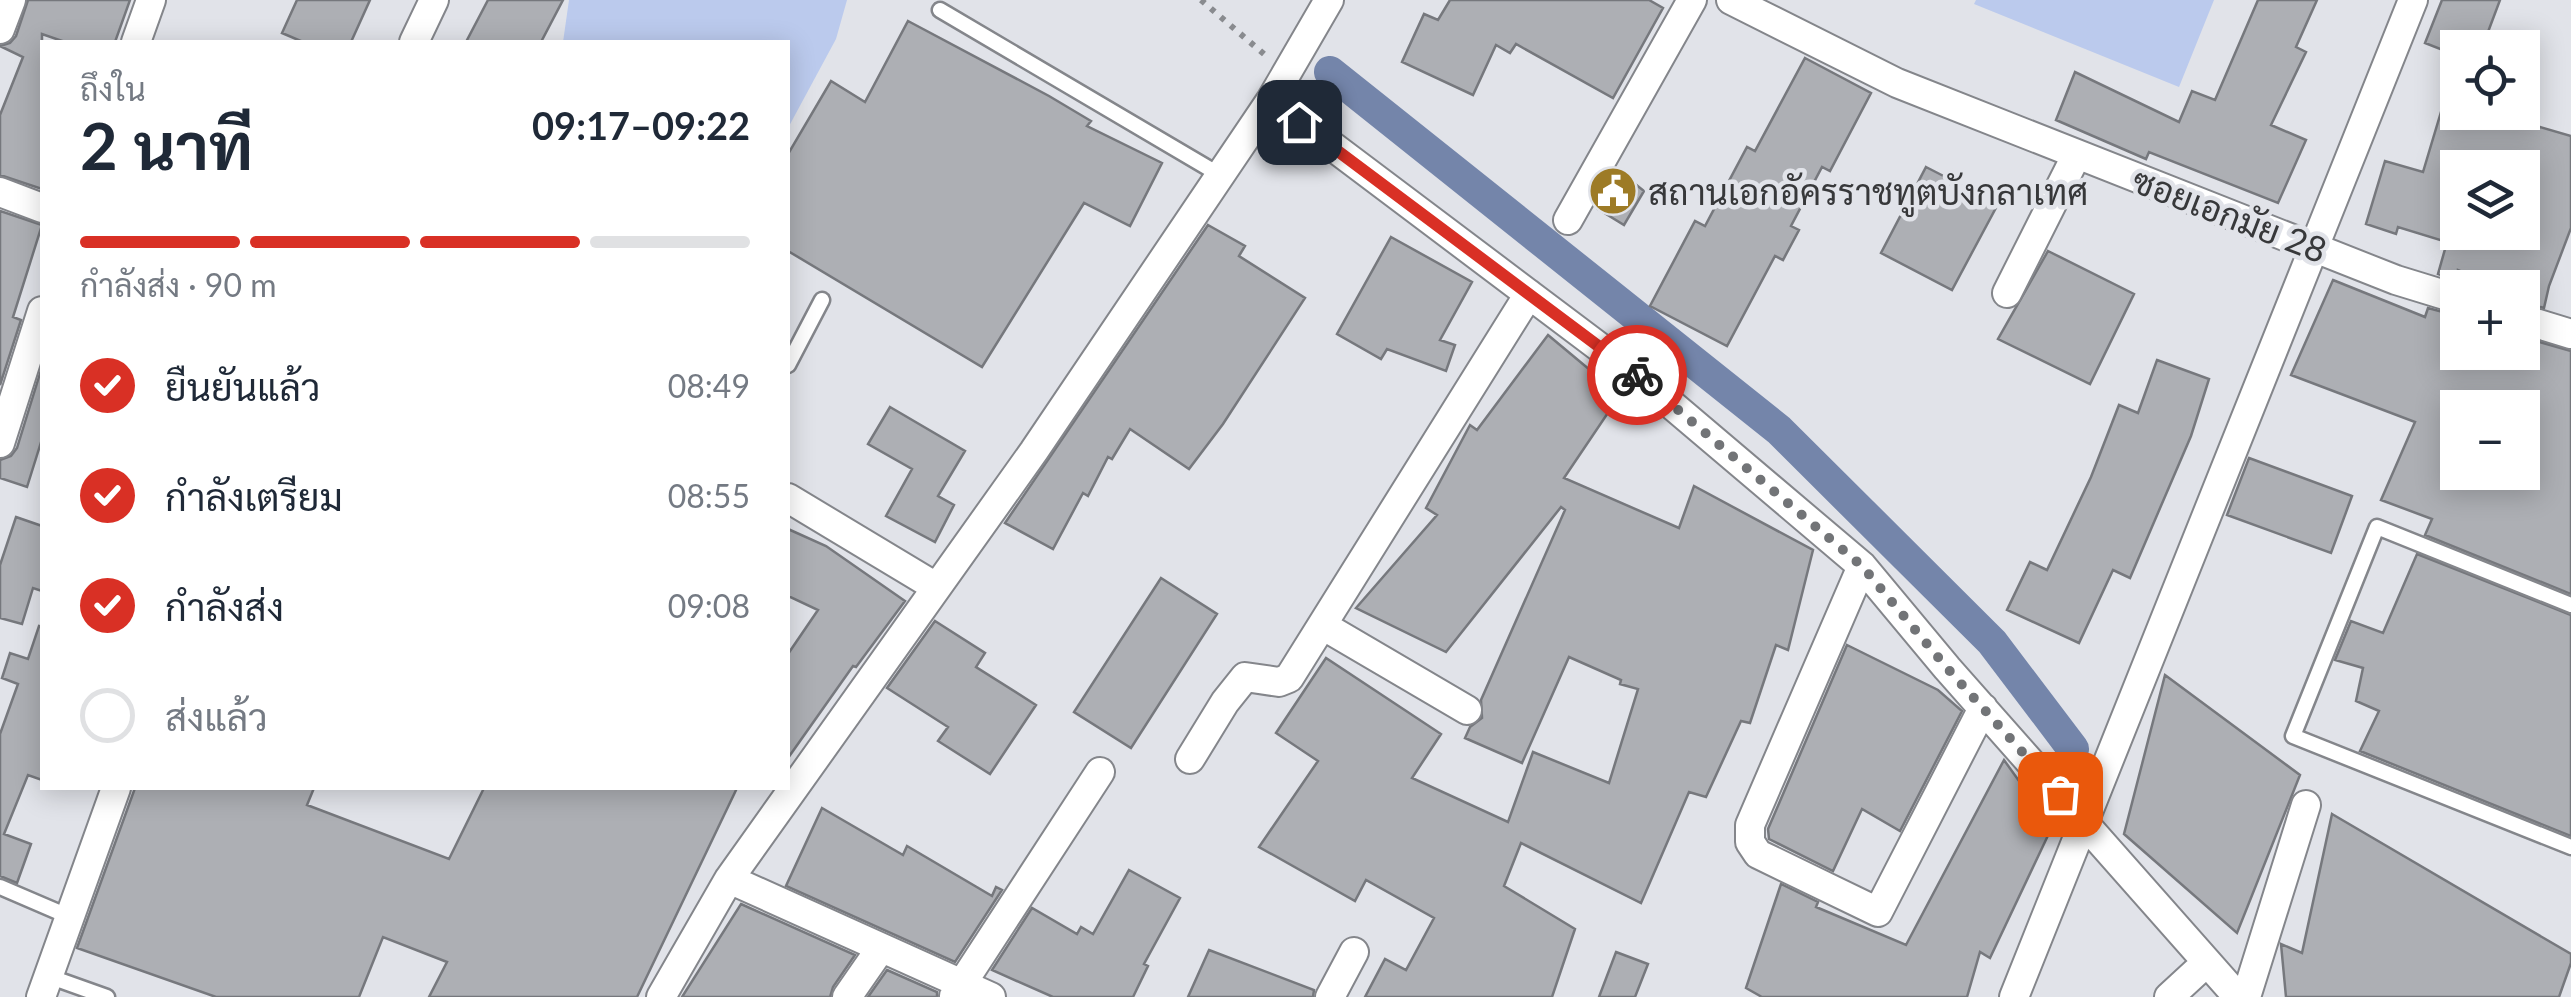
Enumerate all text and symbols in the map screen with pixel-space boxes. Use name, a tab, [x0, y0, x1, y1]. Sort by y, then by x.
map controls	[2440, 30, 2540, 490]
button: locate	[2440, 30, 2540, 130]
text: ถึงใน	[80, 69, 146, 108]
pin	[1257, 80, 1342, 165]
icon: home	[1272, 95, 1327, 150]
text: 09:17–09:22	[532, 102, 750, 148]
text: 2 นาที	[80, 106, 253, 184]
button: layers	[2440, 150, 2540, 250]
street label: ซอยเอกมัย 28	[2127, 158, 2333, 270]
public building icon: สถานเอกอัครราชทูตบังกลาเทศ	[1587, 165, 1639, 217]
place label: สถานเอกอัครราชทูตบังกลาเทศ	[1648, 170, 2088, 217]
text: กำลังส่ง · 90 m	[80, 265, 276, 304]
button: +	[2440, 270, 2540, 370]
courier	[1587, 325, 1687, 425]
icon: bike	[1610, 348, 1665, 403]
icon: check	[80, 358, 135, 413]
text: ยืนยันแล้ว	[165, 363, 320, 409]
text: 08:49	[668, 366, 750, 405]
button: −	[2440, 390, 2540, 490]
icon: check	[80, 468, 135, 523]
text: กำลังเตรียม	[165, 473, 343, 519]
text: 08:55	[668, 476, 750, 515]
icon: check	[80, 578, 135, 633]
text: กำลังส่ง	[165, 583, 284, 629]
text: 09:08	[668, 586, 750, 625]
text: ส่งแล้ว	[165, 693, 268, 739]
pin	[2018, 752, 2103, 837]
icon: bag	[2033, 767, 2088, 822]

